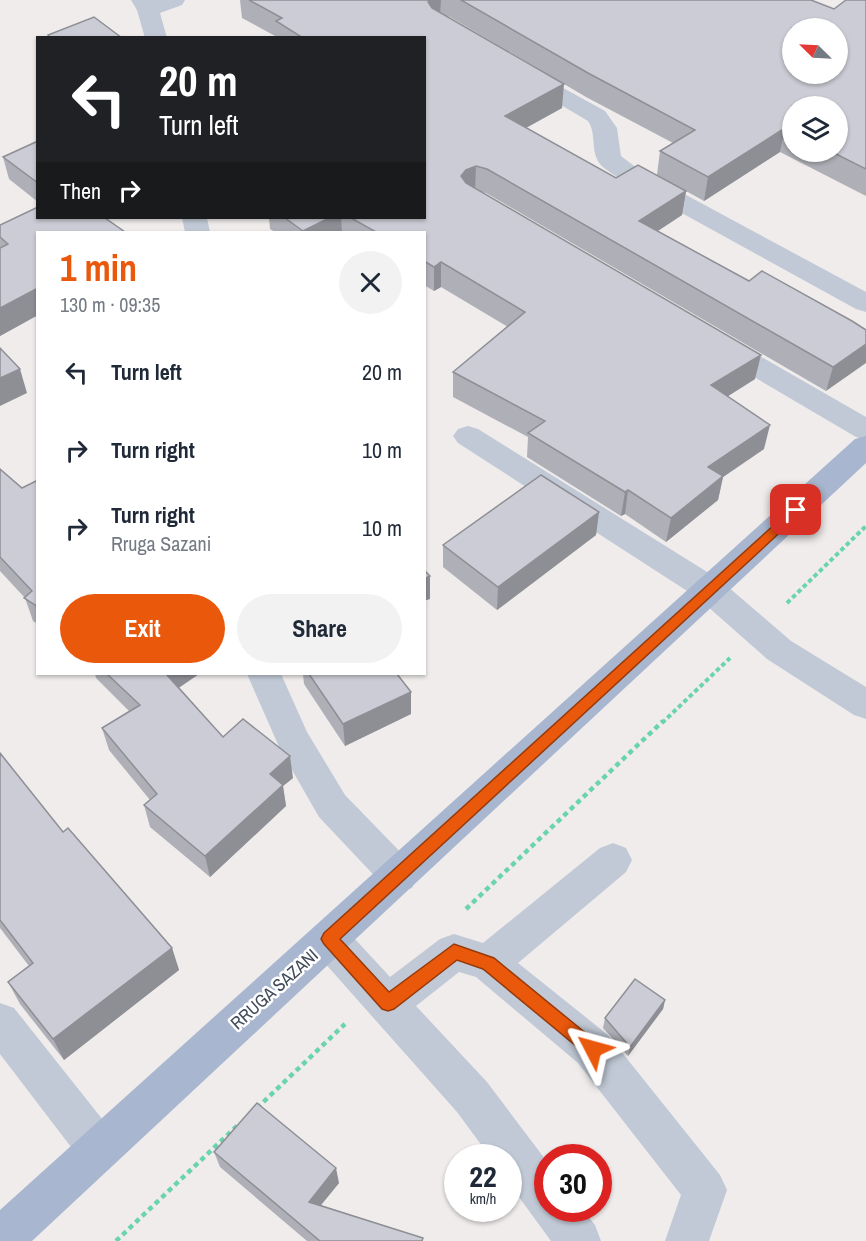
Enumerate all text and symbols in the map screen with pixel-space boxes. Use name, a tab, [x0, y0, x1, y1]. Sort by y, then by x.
north arrow	[782, 18, 848, 84]
map controls	[782, 18, 848, 162]
text: 20 m	[159, 53, 238, 109]
icon: left	[60, 60, 138, 138]
button: layers	[782, 96, 848, 162]
text: Turn left	[159, 107, 238, 143]
icon: right	[113, 174, 146, 207]
text: Then	[60, 176, 101, 206]
text: 1 min	[60, 244, 137, 292]
button: close	[339, 251, 402, 314]
text: 130 m · 09:35	[60, 291, 160, 318]
icon: left	[60, 356, 93, 389]
text: Turn left	[111, 357, 182, 387]
text: 20 m	[362, 357, 402, 387]
icon: right	[60, 434, 93, 467]
text: Turn right	[111, 435, 195, 465]
text: 10 m	[362, 435, 402, 465]
pin	[770, 484, 821, 535]
icon: arrive	[779, 493, 812, 526]
text: Turn right	[111, 500, 195, 530]
icon: right	[60, 512, 93, 545]
text: 10 m	[362, 513, 402, 543]
text: Rruga Sazani	[111, 530, 211, 557]
button: Exit	[60, 594, 225, 663]
button: Share	[237, 594, 402, 663]
street label: RRUGA SAZANI	[225, 943, 323, 1035]
position arrow	[561, 1017, 625, 1081]
speed limit sign: 30	[534, 1144, 612, 1222]
text: 22	[469, 1156, 497, 1196]
text: km/h	[470, 1188, 496, 1209]

